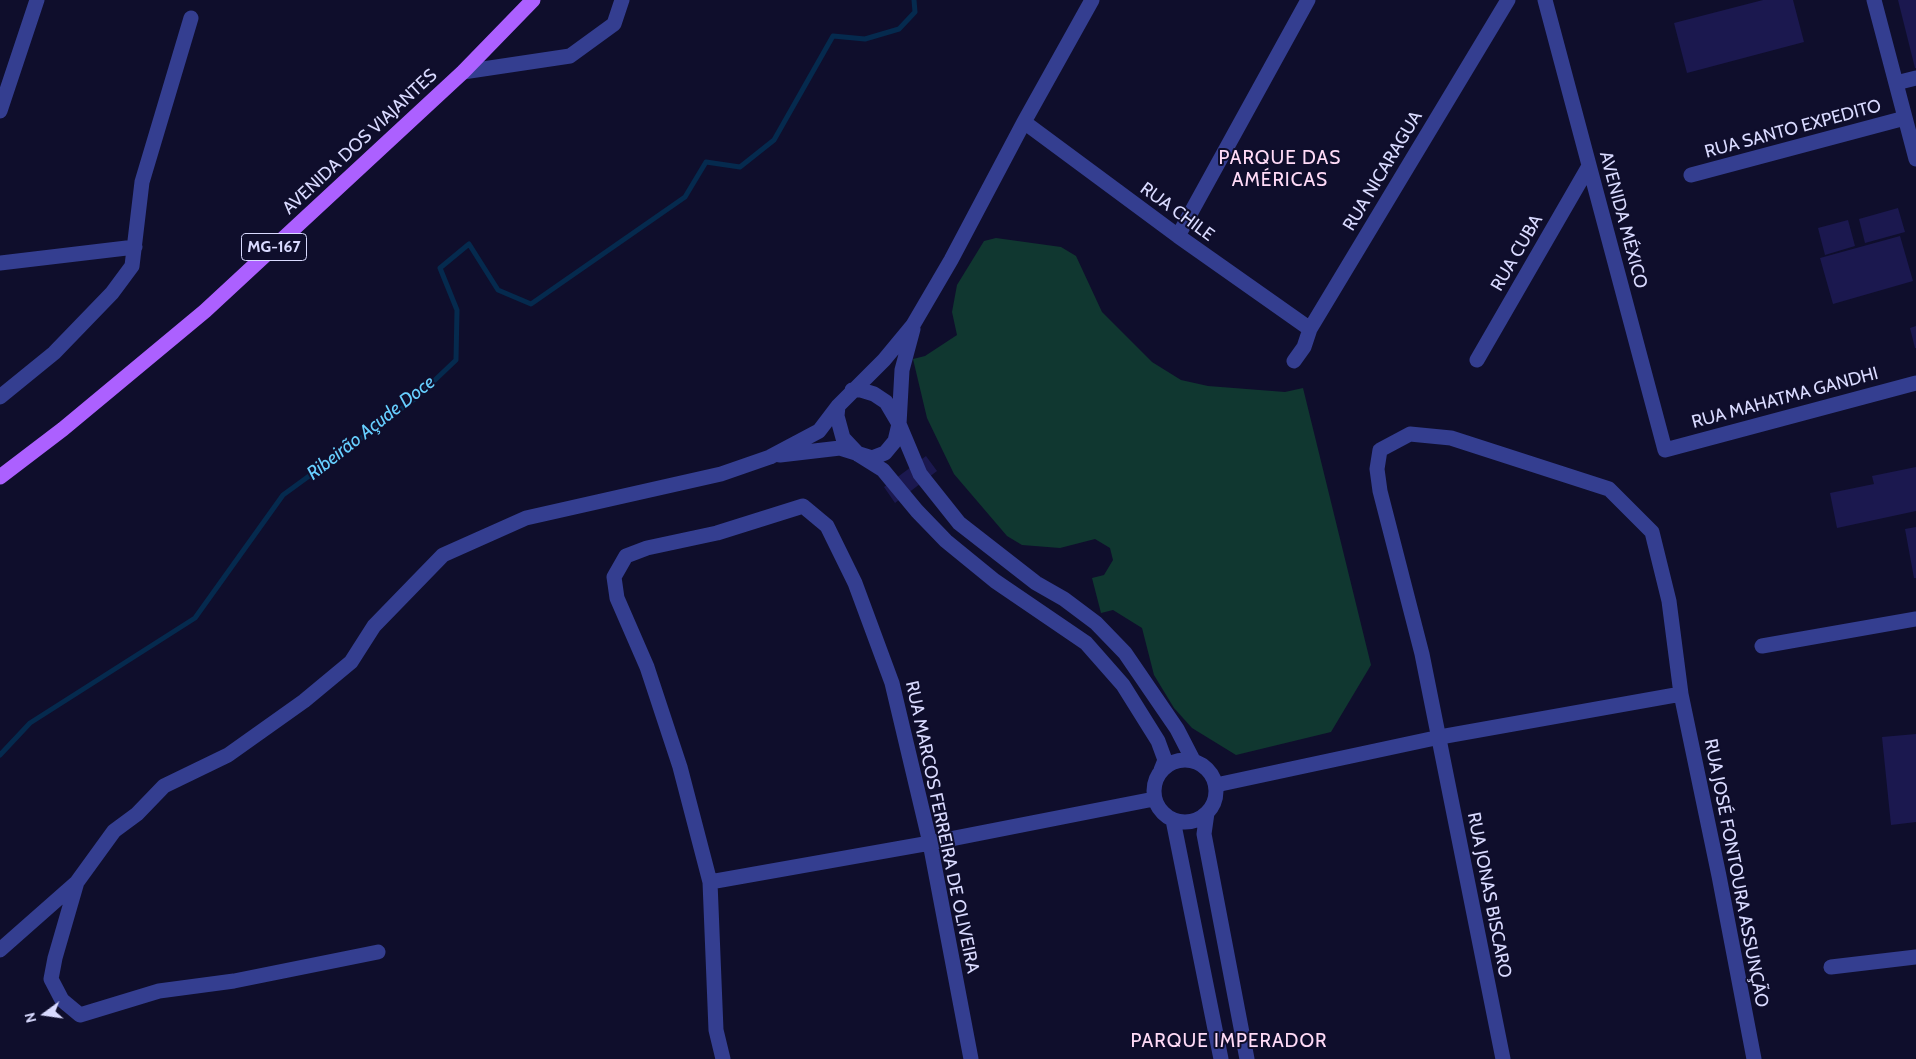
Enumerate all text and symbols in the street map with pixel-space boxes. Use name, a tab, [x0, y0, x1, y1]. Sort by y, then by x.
street label: AVENIDA DOS VIAJANTES	[278, 65, 442, 219]
street label: RUA SANTO EXPEDITO	[1702, 95, 1884, 163]
street label: RUA NICARAGUA	[1339, 107, 1427, 235]
district label: PARQUE DAS AMÉRICAS	[1217, 147, 1343, 191]
street label: AVENIDA MÉXICO	[1594, 149, 1652, 291]
street label: RUA CHILE	[1136, 178, 1218, 246]
street label: RUA CUBA	[1486, 211, 1548, 295]
road number: MG-167	[242, 233, 306, 260]
street label: RUA MAHATMA GANDHI	[1689, 363, 1881, 433]
water label: Ribeirão Açude Doce	[302, 371, 440, 485]
street label: RUA MARCOS FERREIRA DE OLIVEIRA	[900, 679, 984, 975]
street label: RUA JOSÉ FONTOURA ASSUNÇÃO	[1699, 737, 1773, 1009]
street label: RUA JONAS BISCARO	[1462, 810, 1516, 980]
north arrow	[20, 989, 70, 1039]
text: N	[21, 1011, 40, 1025]
district label: PARQUE IMPERADOR	[1129, 1030, 1329, 1052]

